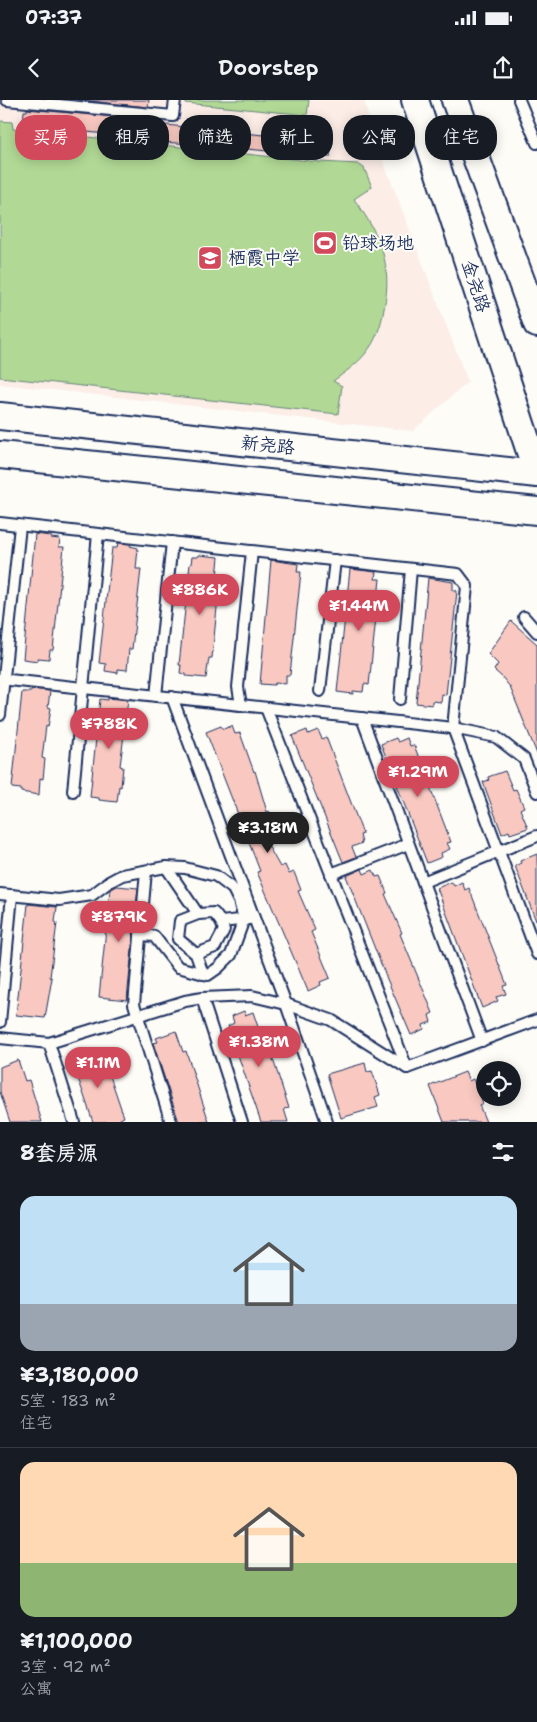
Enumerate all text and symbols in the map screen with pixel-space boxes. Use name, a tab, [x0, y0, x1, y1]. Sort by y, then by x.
text: 07:37	[25, 5, 82, 30]
text: Doorstep	[218, 53, 319, 82]
icon: back	[20, 54, 48, 82]
icon: share	[489, 54, 517, 82]
chip: 买房	[15, 115, 87, 160]
chip: 租房	[97, 115, 169, 160]
chip: 筛选	[179, 115, 251, 160]
chip: 新上	[261, 115, 333, 160]
chip: 公寓	[343, 115, 415, 160]
chip: 住宅	[425, 115, 497, 160]
sports icon: 铅球场地	[312, 230, 338, 256]
place label: 铅球场地	[342, 231, 414, 255]
school or university icon: 栖霞中学	[197, 245, 223, 271]
place label: 栖霞中学	[228, 246, 300, 270]
street label: 金尧路	[456, 257, 496, 315]
street label: 新尧路	[240, 430, 296, 460]
pin: ¥886K	[165, 574, 235, 616]
text: ¥886K	[172, 579, 228, 600]
pin: ¥1.44M	[318, 590, 400, 632]
text: ¥1.44M	[329, 595, 389, 616]
pin: ¥788K	[74, 708, 144, 750]
text: ¥788K	[81, 713, 137, 734]
pin: ¥1.29M	[377, 756, 459, 798]
text: ¥1.29M	[388, 761, 448, 782]
pin: ¥3.18M	[227, 812, 309, 854]
text: ¥3.18M	[238, 817, 298, 838]
pin: ¥879K	[84, 900, 154, 943]
text: ¥879K	[91, 906, 147, 927]
pin: ¥1.38M	[218, 1026, 300, 1068]
text: ¥1.38M	[229, 1031, 289, 1052]
pin: ¥1.1M	[63, 1046, 133, 1089]
text: ¥1.1M	[76, 1052, 120, 1073]
map controls	[476, 1061, 521, 1106]
button: locate	[476, 1061, 521, 1106]
icon: filters	[489, 1138, 517, 1166]
text: 8套房源	[20, 1139, 98, 1167]
icon: home	[224, 1229, 314, 1319]
text: ¥3,180,000	[20, 1361, 139, 1389]
text: 5室 · 183 m²	[20, 1390, 116, 1411]
text: 住宅	[20, 1412, 52, 1433]
icon: home	[224, 1494, 314, 1584]
text: ¥1,100,000	[20, 1627, 133, 1655]
text: 3室 · 92 m²	[20, 1656, 111, 1677]
text: 公寓	[20, 1678, 52, 1699]

